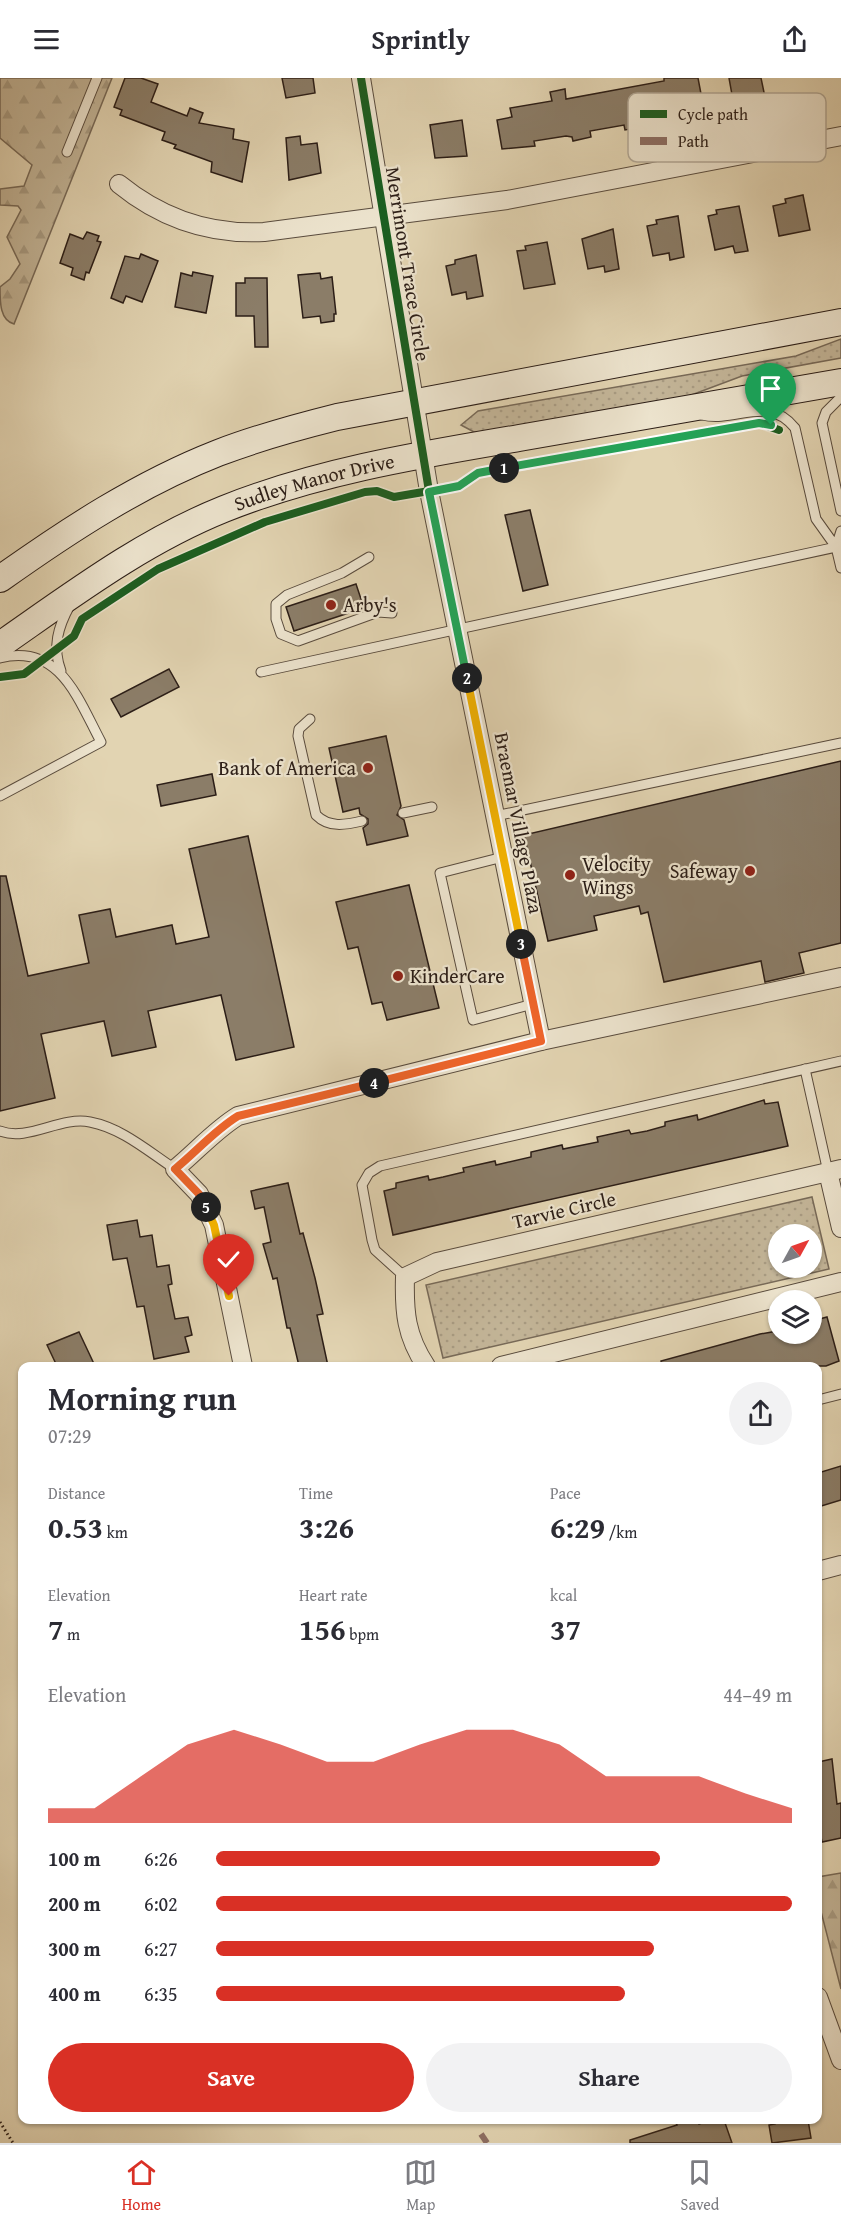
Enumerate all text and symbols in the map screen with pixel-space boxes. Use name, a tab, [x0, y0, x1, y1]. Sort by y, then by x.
text: Sprintly	[371, 19, 470, 59]
icon: menu	[30, 23, 63, 56]
icon: share	[778, 23, 811, 56]
legend	[628, 93, 826, 162]
text: Cycle path	[678, 102, 748, 126]
text: Path	[678, 129, 709, 153]
street label: Merrimont Trace Circle	[379, 165, 438, 363]
pin	[745, 363, 796, 425]
icon: arrive	[754, 372, 787, 405]
street label: Sudley Manor Drive	[230, 446, 397, 518]
pin: 1	[489, 453, 519, 483]
text: 1	[500, 456, 508, 480]
place label: Arby's	[343, 590, 397, 619]
marker: Arby's	[324, 598, 338, 612]
pin: 2	[452, 663, 482, 693]
text: 2	[463, 666, 471, 690]
street label: Braemar Village Plaza	[488, 730, 551, 916]
place label: Bank of America	[218, 753, 357, 782]
marker: Bank of America	[361, 761, 375, 775]
place label: Velocity Wings	[582, 849, 651, 901]
place label: Safeway	[670, 856, 738, 885]
marker: Safeway	[743, 864, 757, 878]
marker: Velocity Wings	[563, 868, 577, 882]
pin: 3	[506, 929, 536, 959]
text: 3	[517, 932, 525, 956]
place label: KinderCare	[410, 961, 505, 990]
marker: KinderCare	[391, 969, 405, 983]
pin: 4	[359, 1068, 389, 1098]
text: 4	[370, 1071, 378, 1095]
street label: Tarvie Circle	[509, 1184, 619, 1236]
pin: 5	[191, 1192, 221, 1222]
text: 5	[202, 1195, 210, 1219]
north arrow	[768, 1224, 822, 1278]
map controls	[768, 1224, 822, 1344]
pin	[203, 1234, 254, 1296]
icon: check	[212, 1243, 245, 1276]
button: layers	[768, 1290, 822, 1344]
text: Morning run	[48, 1374, 237, 1422]
button: share	[729, 1382, 792, 1445]
text: 07:29	[48, 1421, 91, 1450]
text: Distance	[48, 1481, 105, 1505]
text: Time	[299, 1481, 333, 1505]
text: Pace	[550, 1481, 581, 1505]
text: 0.53	[48, 1505, 103, 1549]
text: 3:26	[299, 1505, 354, 1549]
text: 6:29	[550, 1505, 605, 1549]
text: km	[103, 1520, 128, 1544]
text: /km	[605, 1520, 637, 1544]
text: Elevation	[48, 1583, 111, 1607]
text: Heart rate	[299, 1583, 368, 1607]
text: kcal	[550, 1583, 577, 1607]
text: 7	[48, 1607, 64, 1651]
text: 156	[299, 1607, 346, 1651]
text: 37	[550, 1607, 581, 1651]
text: m	[64, 1622, 80, 1646]
text: bpm	[346, 1622, 379, 1646]
text: Elevation	[48, 1680, 126, 1709]
text: 44–49 m	[723, 1680, 792, 1709]
text: 100 m	[48, 1844, 101, 1873]
text: 6:26	[144, 1844, 178, 1873]
text: 200 m	[48, 1889, 101, 1918]
text: 6:02	[144, 1889, 178, 1918]
text: 300 m	[48, 1934, 101, 1963]
text: 6:27	[144, 1934, 178, 1963]
text: 400 m	[48, 1979, 101, 2008]
text: 6:35	[144, 1979, 178, 2008]
button: Save	[48, 2043, 414, 2112]
button: Share	[426, 2043, 792, 2112]
tab: Home	[122, 2156, 161, 2216]
tab: Map	[404, 2156, 437, 2216]
tab: Saved	[681, 2156, 719, 2216]

